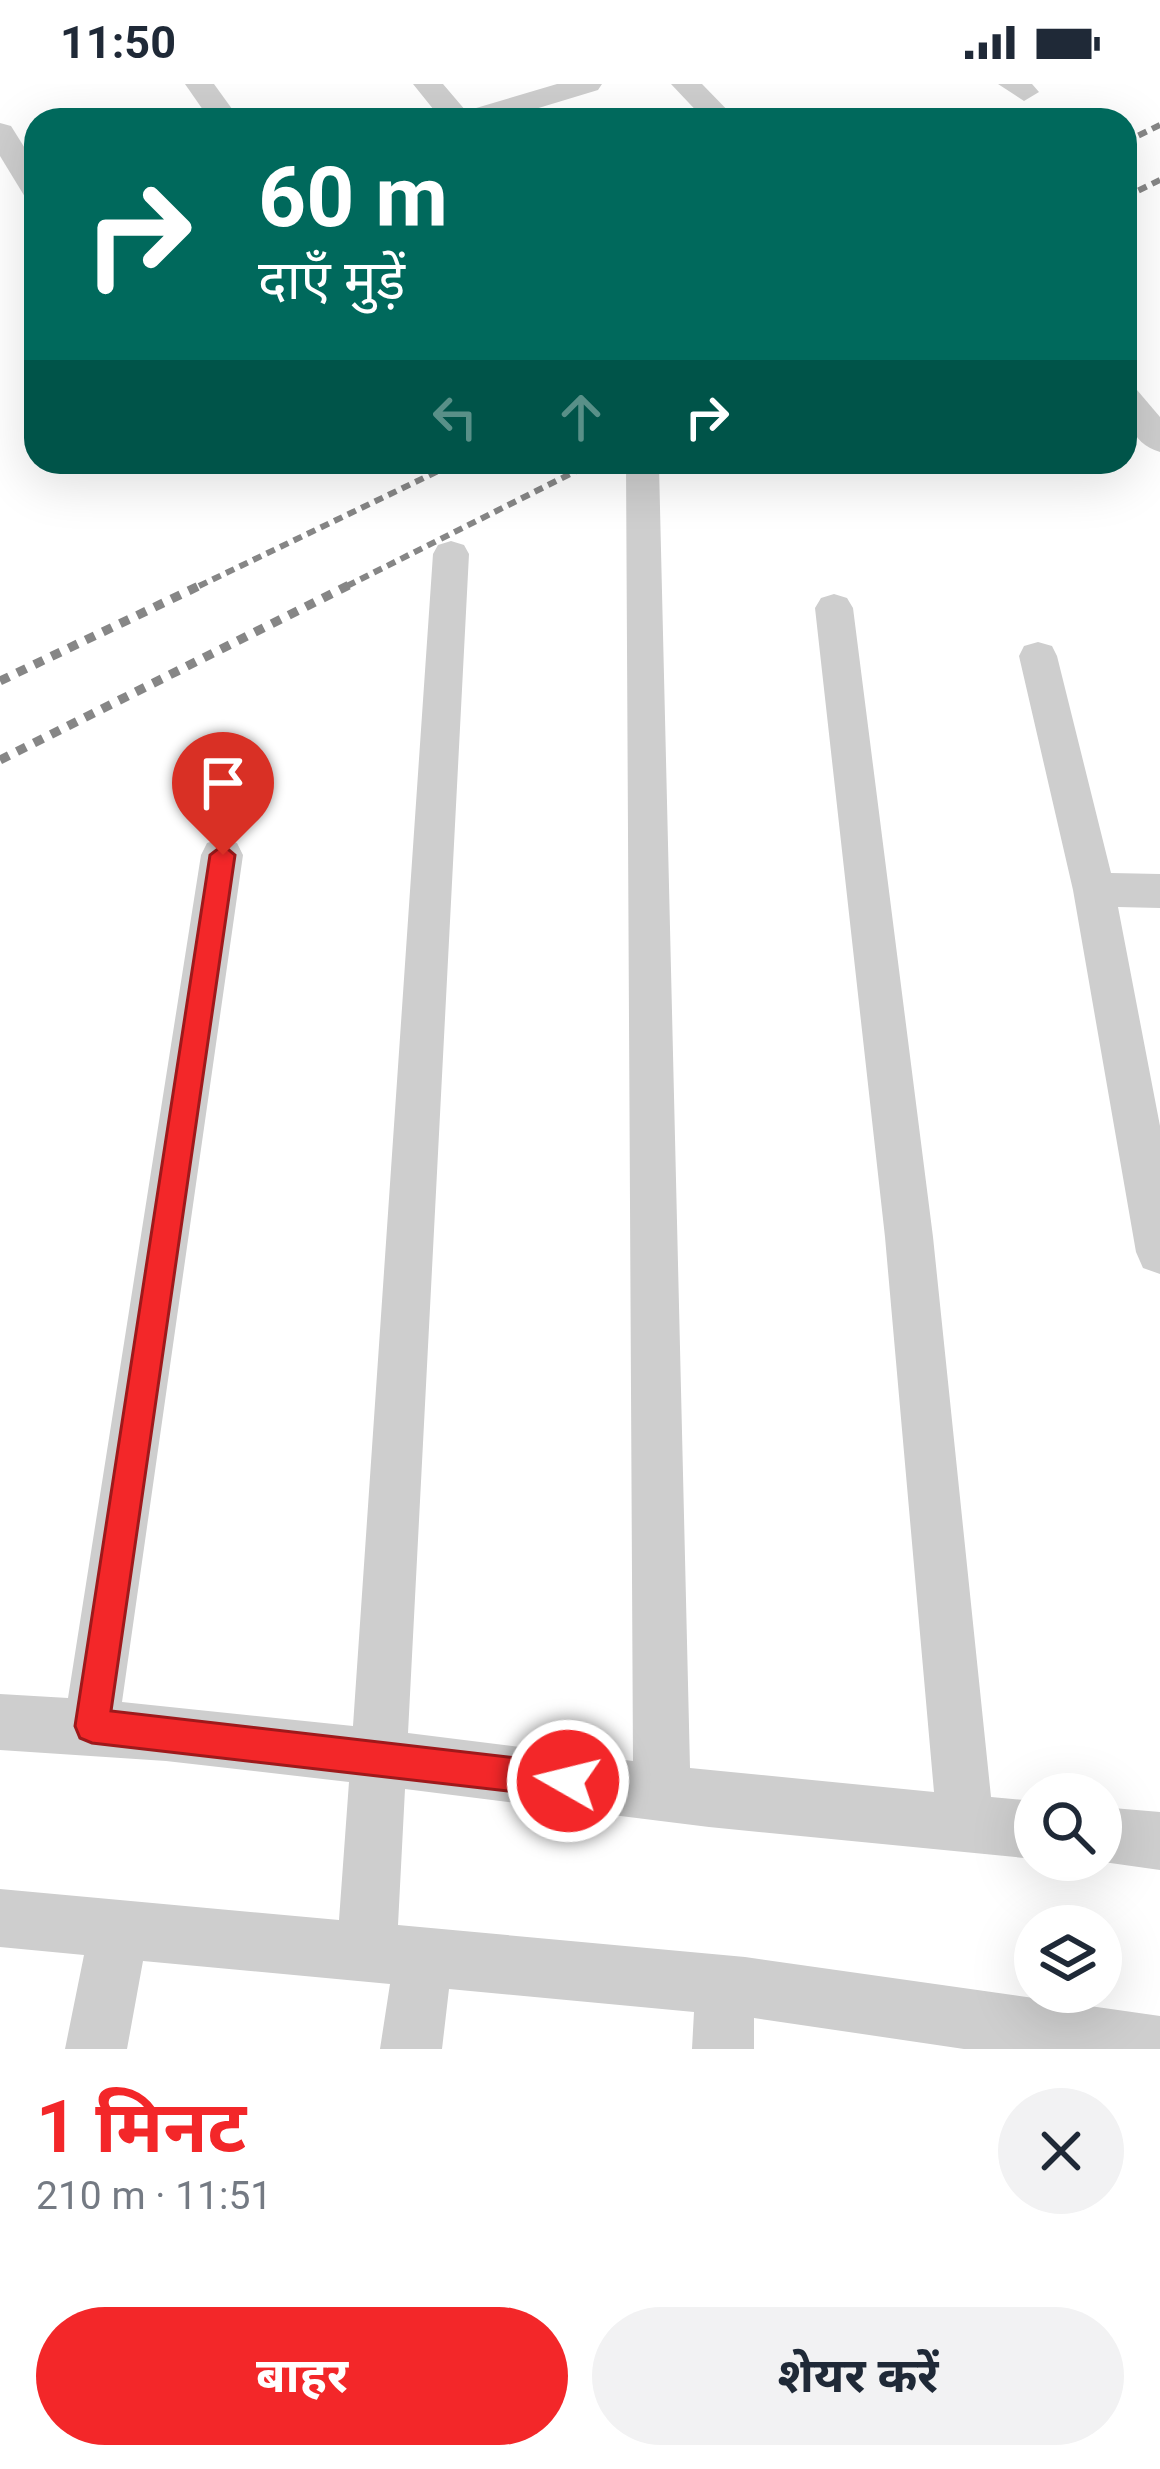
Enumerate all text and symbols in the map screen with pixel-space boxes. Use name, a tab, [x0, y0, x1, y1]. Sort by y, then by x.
text: 11:50	[60, 16, 176, 69]
text: 60 m	[258, 148, 448, 247]
icon: right	[60, 156, 216, 312]
text: दाएँ मुड़ें	[258, 249, 405, 312]
icon: left	[422, 384, 488, 450]
icon: ahead	[548, 384, 614, 450]
icon: right	[674, 384, 740, 450]
pin	[172, 732, 274, 855]
icon: arrive	[190, 750, 256, 816]
position arrow	[505, 1718, 631, 1844]
map controls	[1014, 1773, 1122, 2013]
button: search	[1014, 1773, 1122, 1881]
button: layers	[1014, 1905, 1122, 2013]
text: 1 मिनट	[36, 2085, 246, 2170]
button: close	[998, 2088, 1124, 2214]
text: 210 m · 11:51	[36, 2173, 272, 2219]
button: बाहर	[36, 2307, 568, 2445]
button: शेयर करें	[592, 2307, 1124, 2445]

